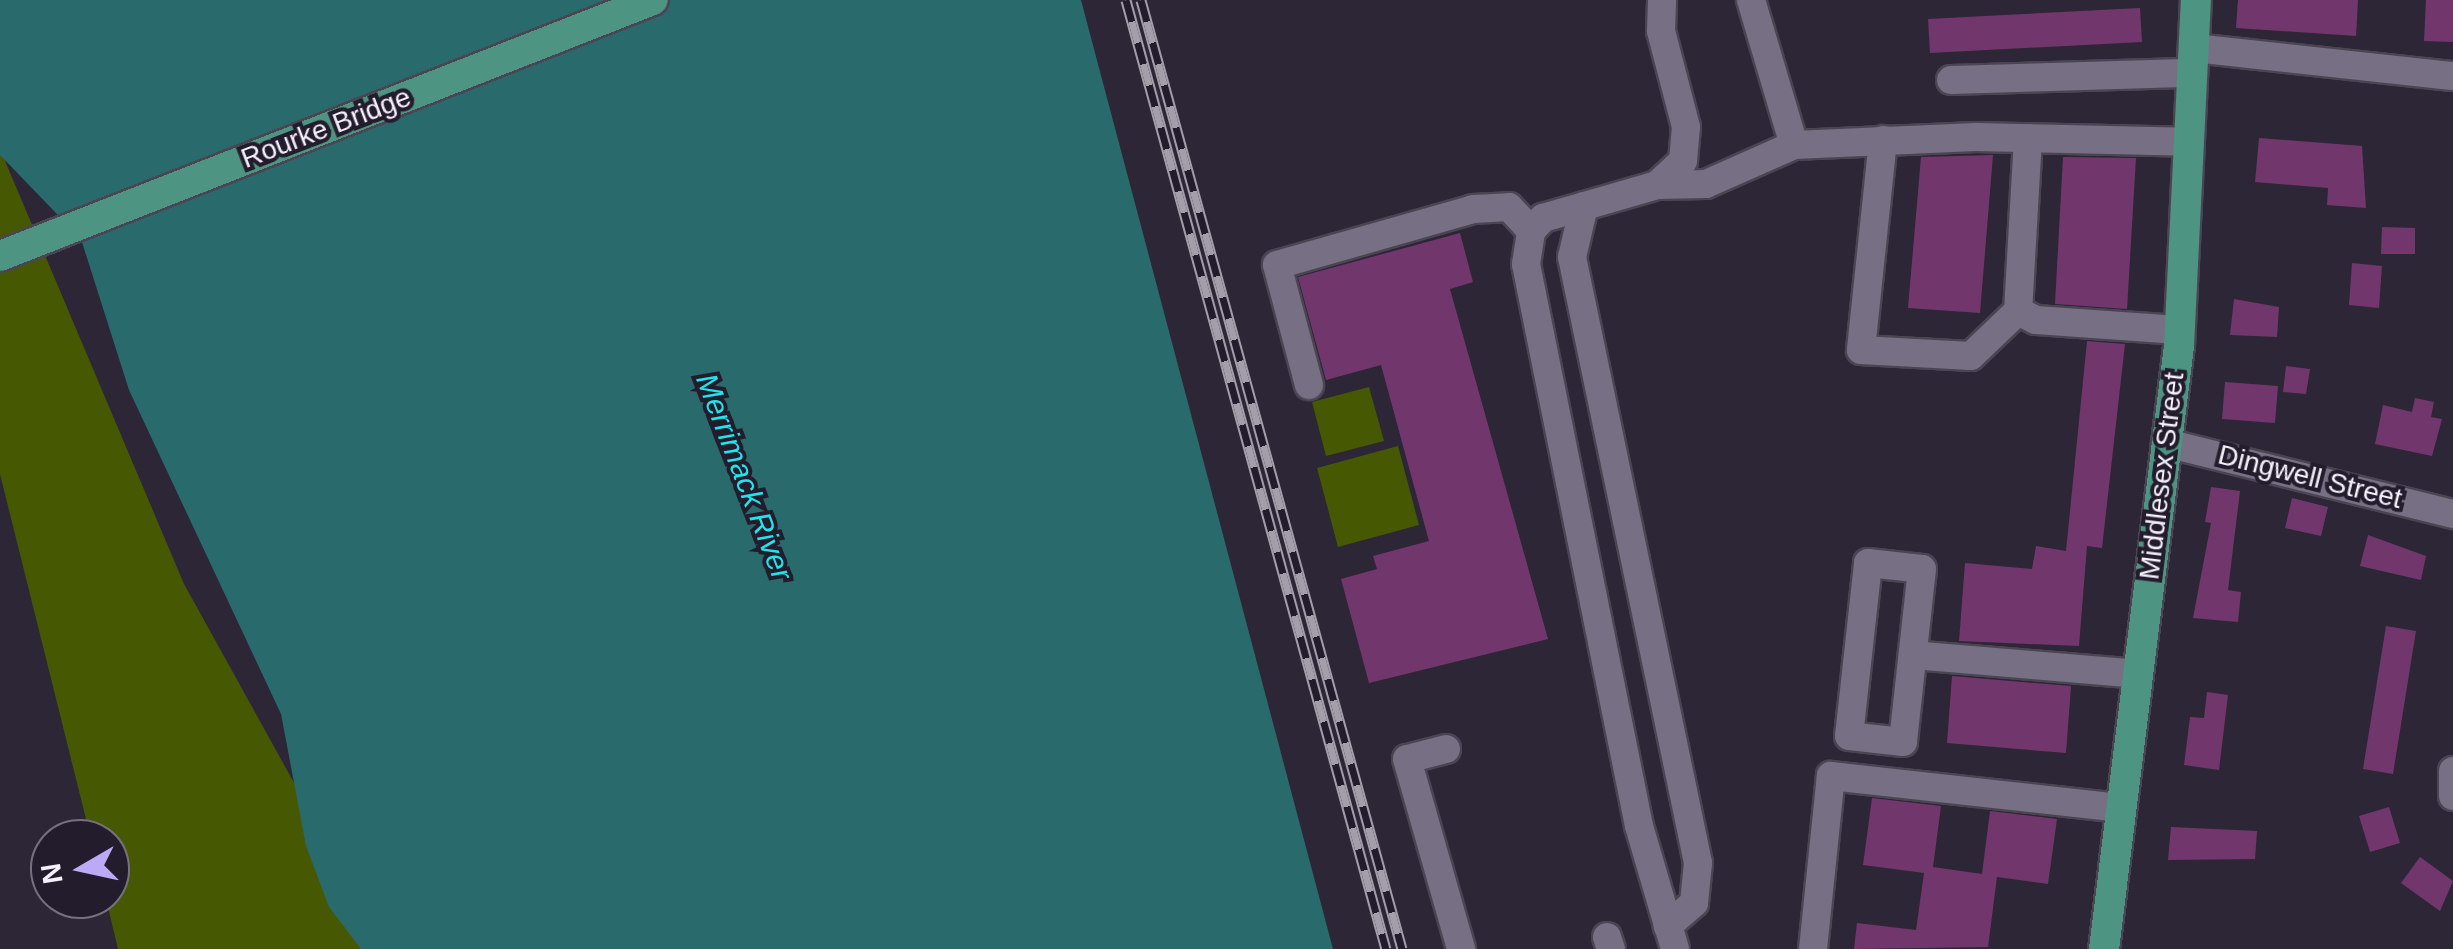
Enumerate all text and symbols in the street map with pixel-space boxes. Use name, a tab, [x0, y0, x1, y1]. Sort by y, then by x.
street label: Rourke Bridge	[236, 80, 416, 176]
water label: Merrimack River	[688, 369, 800, 585]
street label: Middlesex Street	[2133, 370, 2191, 582]
street label: Dingwell Street	[2215, 438, 2405, 516]
north arrow	[30, 819, 130, 919]
text: N	[35, 861, 69, 886]

